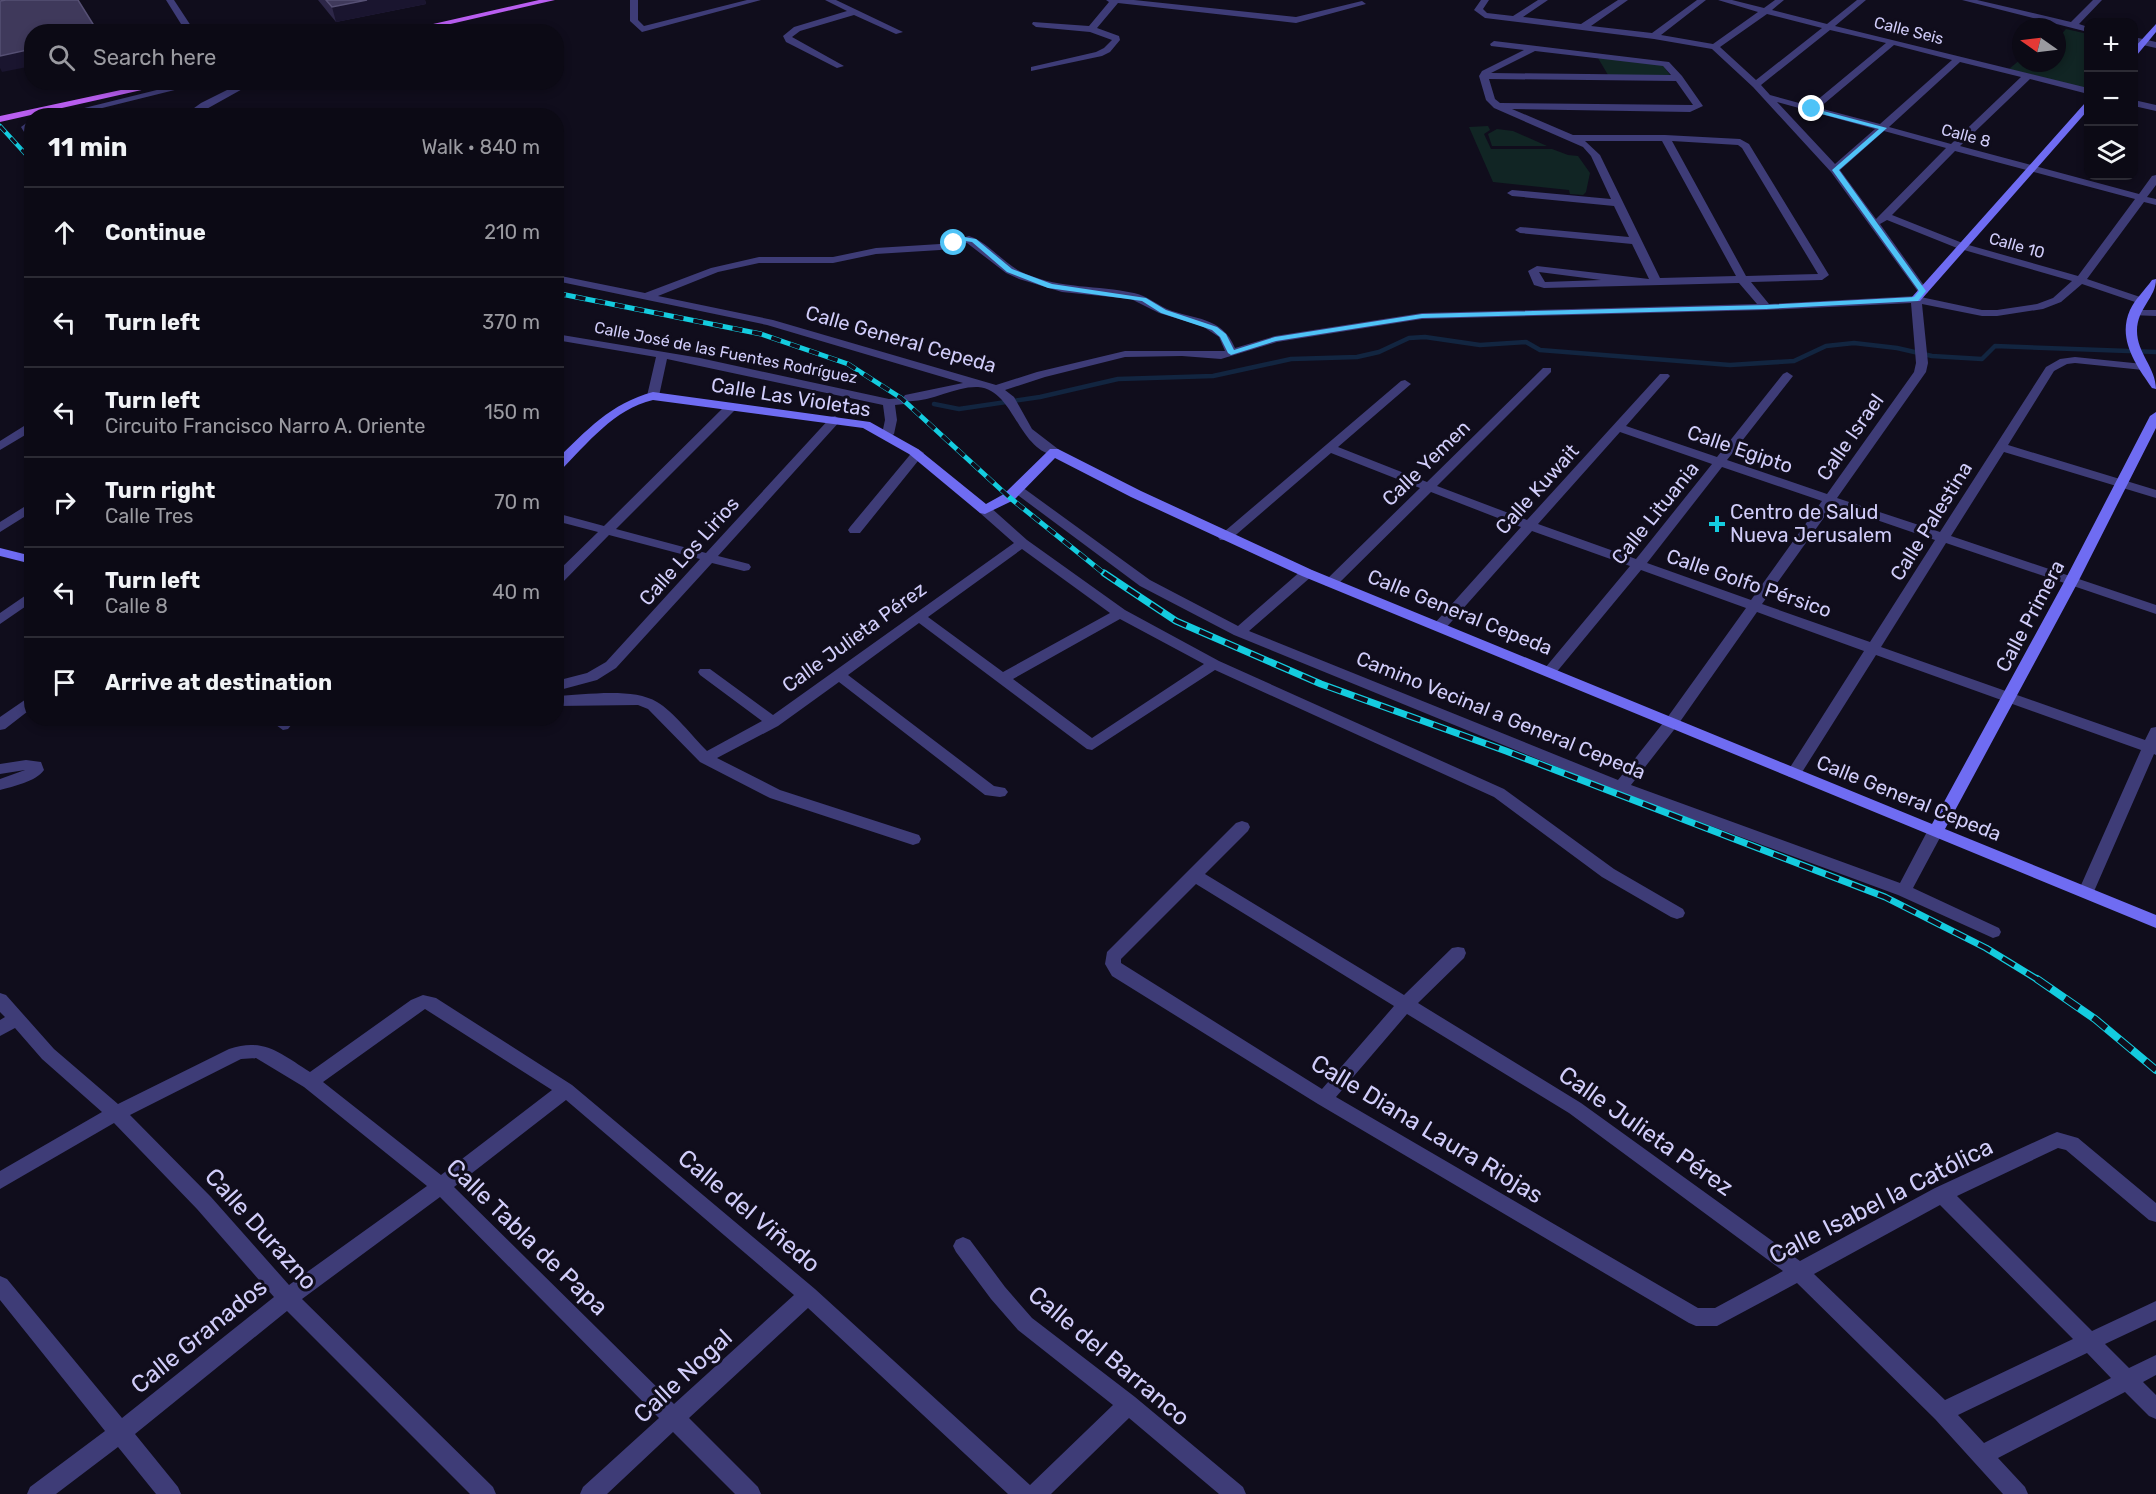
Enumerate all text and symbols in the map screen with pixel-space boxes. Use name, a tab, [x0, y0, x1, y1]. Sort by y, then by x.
street label: Calle Seis	[1872, 13, 1946, 48]
north arrow	[2012, 18, 2066, 72]
map controls	[2084, 18, 2138, 180]
button: +	[2084, 18, 2138, 72]
search box	[24, 24, 564, 90]
icon: search	[45, 41, 78, 74]
text: Search here	[93, 44, 216, 71]
button: −	[2084, 72, 2138, 126]
route end	[1798, 95, 1824, 121]
street label: Calle 8	[1939, 120, 1993, 151]
button: layers	[2084, 126, 2138, 180]
text: 11 min	[48, 132, 127, 163]
text: Walk · 840 m	[421, 135, 540, 159]
icon: ahead	[48, 216, 81, 249]
text: Continue	[105, 219, 206, 246]
text: 210 m	[484, 220, 540, 244]
street label: Calle 10	[1987, 228, 2047, 262]
route start	[940, 229, 966, 255]
street label: Calle General Cepeda	[803, 300, 999, 378]
icon: left	[48, 306, 81, 339]
text: Turn left	[105, 309, 200, 336]
text: 370 m	[482, 310, 540, 334]
street label: Calle José de las Fuentes Rodríguez	[593, 318, 859, 387]
street label: Calle Las Violetas	[709, 373, 873, 421]
text: Turn left	[105, 387, 200, 414]
street label: Calle Israel	[1811, 389, 1889, 485]
icon: left	[48, 396, 81, 429]
text: 150 m	[484, 400, 540, 424]
text: Circuito Francisco Narro A. Oriente	[105, 414, 426, 438]
street label: Calle Yemen	[1377, 415, 1475, 511]
street label: Calle Egipto	[1684, 420, 1796, 478]
street label: Calle Kuwait	[1490, 439, 1584, 539]
street label: Calle Lituania	[1606, 457, 1704, 569]
street label: Calle Palestina	[1885, 457, 1977, 585]
text: Turn right	[105, 477, 215, 504]
icon: right	[48, 486, 81, 519]
text: 70 m	[494, 490, 540, 514]
street label: Calle Los Lirios	[634, 492, 744, 610]
place label: Centro de Salud Nueva Jerusalem	[1730, 500, 1892, 547]
text: Calle Tres	[105, 504, 193, 528]
marker: Centro de Salud Nueva Jerusalem	[1708, 515, 1726, 533]
street label: Calle Golfo Pérsico	[1663, 543, 1835, 623]
street label: Calle Primera	[1991, 556, 2069, 676]
street label: Calle General Cepeda	[1364, 564, 1556, 660]
text: Turn left	[105, 567, 200, 594]
icon: left	[48, 576, 81, 609]
street label: Calle Julieta Pérez	[777, 577, 931, 697]
text: 40 m	[492, 580, 540, 604]
text: Calle 8	[105, 594, 168, 618]
street label: Camino Vecinal a General Cepeda	[1353, 646, 1649, 784]
icon: arrive	[48, 666, 81, 699]
text: Arrive at destination	[105, 669, 332, 696]
street label: Calle General Cepeda	[1813, 750, 2005, 846]
street label: Calle Diana Laura Riojas	[1306, 1049, 1548, 1209]
street label: Calle Julieta Pérez	[1553, 1060, 1739, 1202]
street label: Calle Isabel la Católica	[1765, 1132, 1997, 1270]
street label: Calle del Viñedo	[672, 1144, 826, 1278]
street label: Calle Tabla de Papa	[441, 1153, 613, 1321]
street label: Calle Durazno	[199, 1162, 323, 1296]
street label: Calle Granados	[125, 1273, 273, 1399]
street label: Calle del Barranco	[1023, 1280, 1195, 1432]
street label: Calle Nogal	[628, 1323, 738, 1429]

